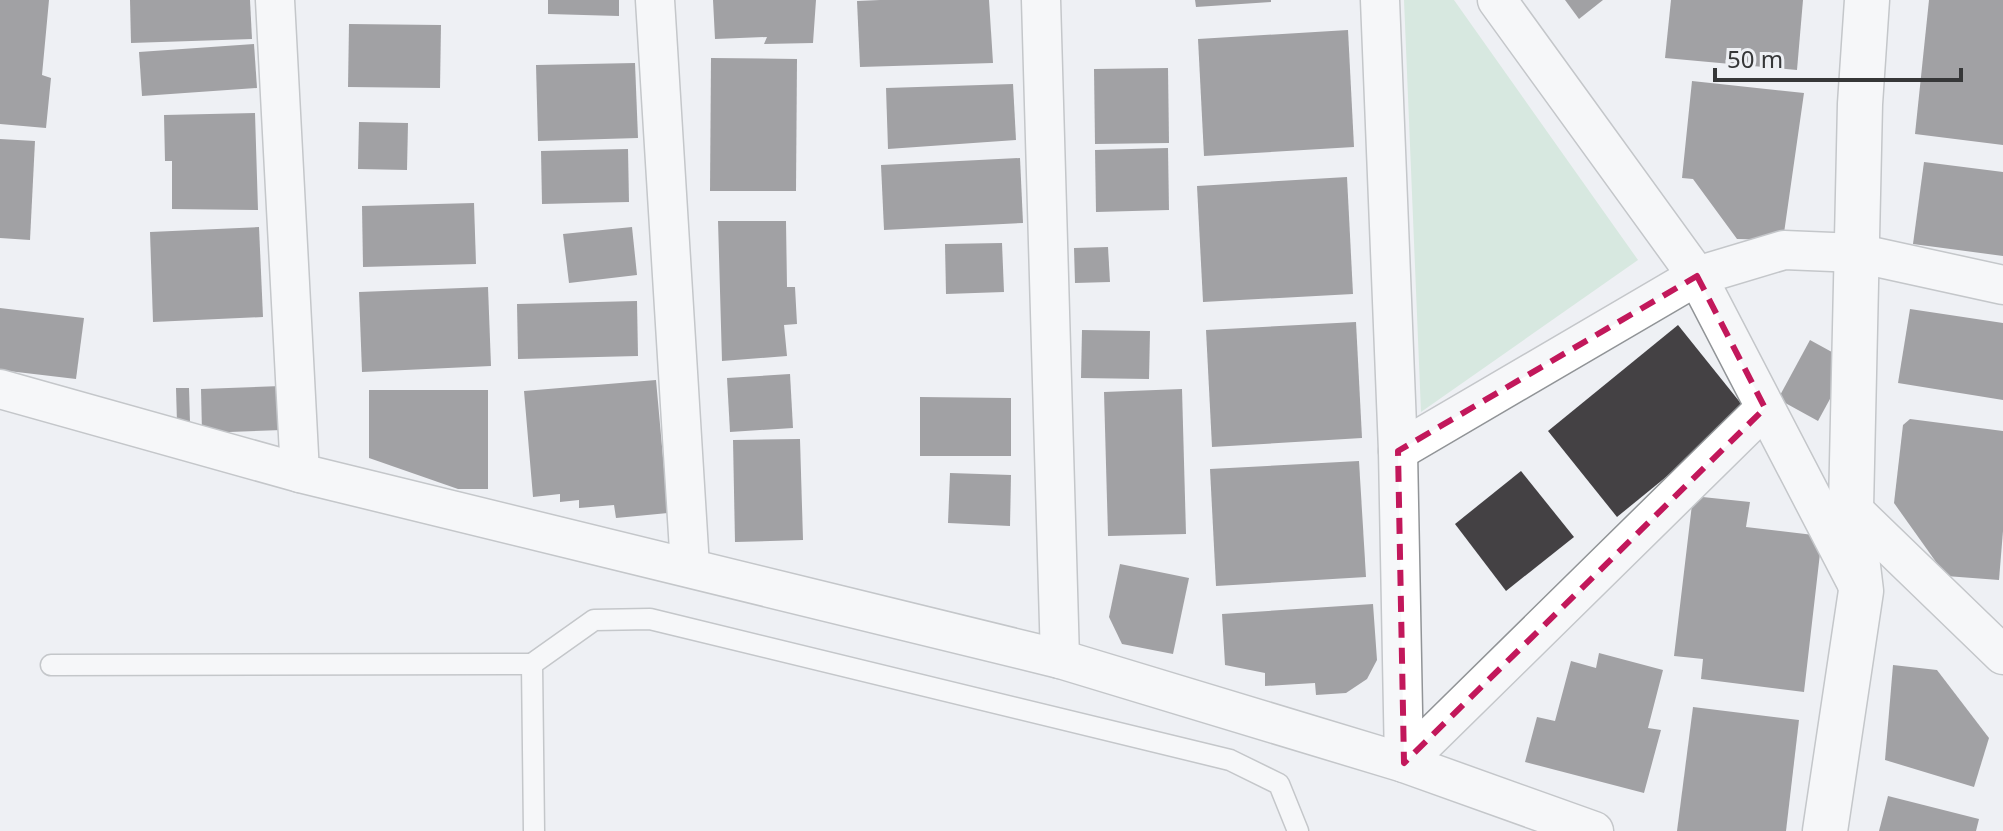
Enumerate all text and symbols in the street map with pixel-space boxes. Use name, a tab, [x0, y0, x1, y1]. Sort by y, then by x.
scale bar	[1715, 32, 1961, 82]
text: 50 m	[1727, 42, 1783, 75]

